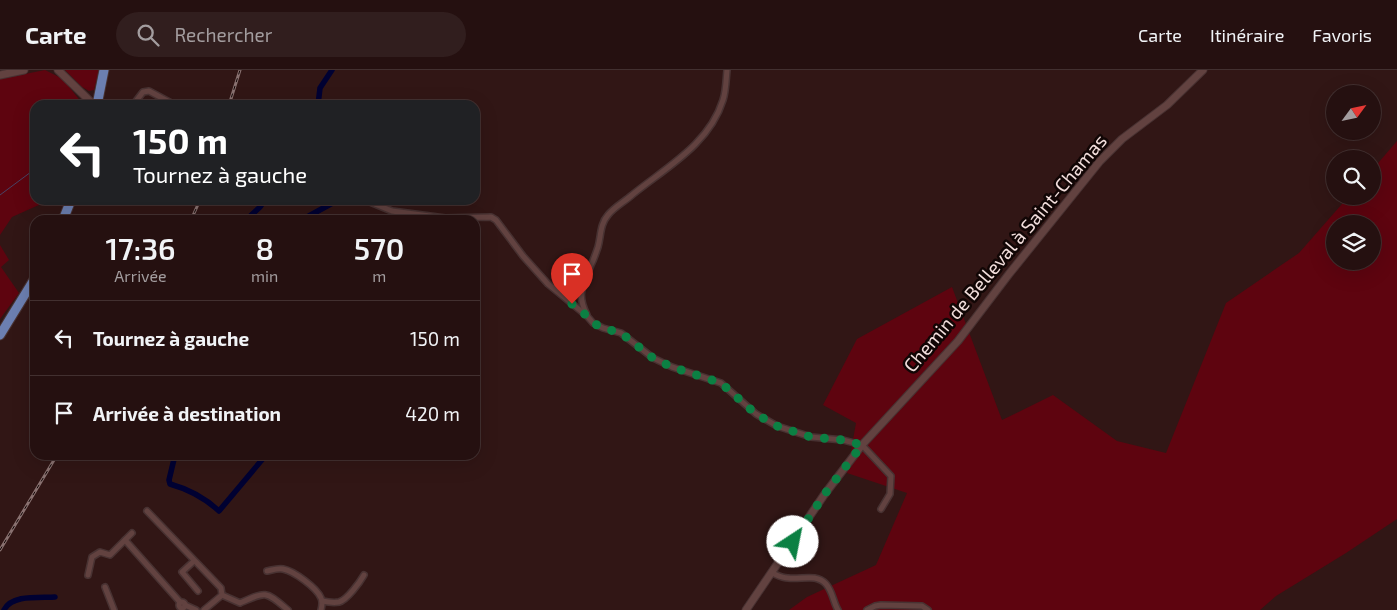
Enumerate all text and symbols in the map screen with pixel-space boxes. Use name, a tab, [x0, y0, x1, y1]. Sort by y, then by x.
search box	[116, 12, 466, 57]
text: Carte	[25, 20, 86, 49]
icon: search	[134, 21, 162, 49]
text: Rechercher	[174, 23, 272, 46]
text: Carte	[1138, 24, 1182, 46]
text: Itinéraire	[1210, 24, 1284, 46]
text: Favoris	[1312, 24, 1372, 46]
north arrow	[1326, 85, 1381, 140]
map controls	[1326, 85, 1381, 270]
text: 150 m	[133, 119, 228, 161]
icon: left	[50, 120, 115, 185]
street label: Chemin de Belleval à Saint-Chamas	[898, 129, 1111, 376]
button: search	[1326, 150, 1381, 205]
text: Tournez à gauche	[133, 161, 307, 187]
button: layers	[1326, 215, 1381, 270]
text: 17:36	[106, 230, 175, 266]
text: 8	[255, 230, 274, 266]
text: 570	[354, 230, 404, 266]
pin	[551, 253, 593, 304]
icon: arrive	[558, 260, 586, 288]
text: Arrivée	[114, 266, 167, 285]
text: min	[251, 266, 278, 285]
text: m	[372, 266, 386, 285]
icon: left	[50, 324, 78, 352]
text: Tournez à gauche	[93, 327, 249, 350]
text: 150 m	[410, 327, 460, 350]
icon: arrive	[50, 399, 78, 427]
text: Arrivée à destination	[93, 402, 281, 425]
text: 420 m	[405, 402, 460, 425]
position arrow	[766, 515, 818, 567]

